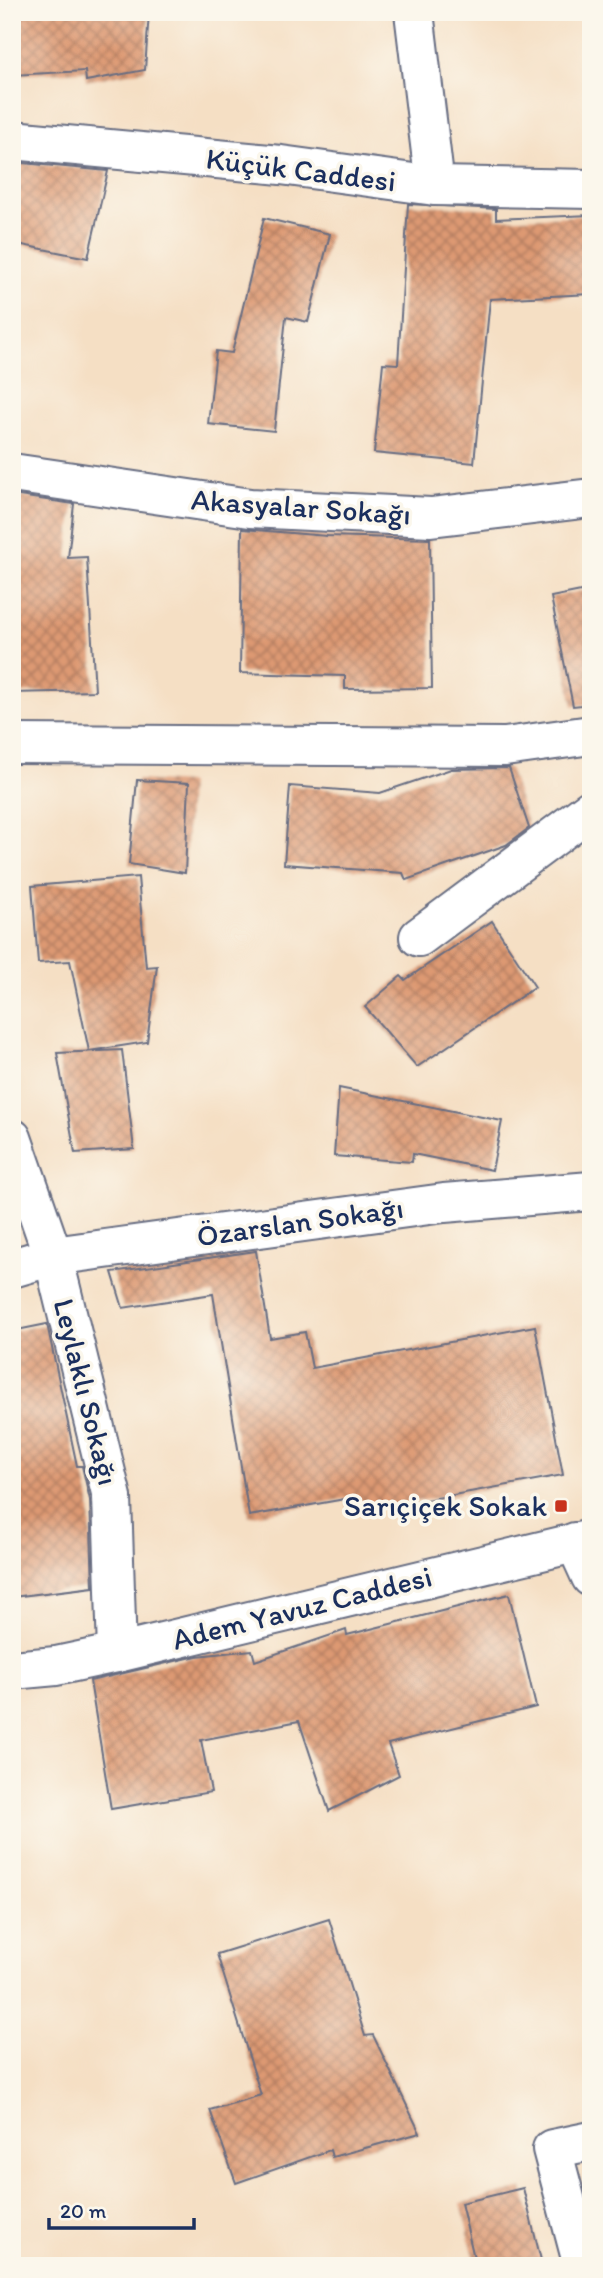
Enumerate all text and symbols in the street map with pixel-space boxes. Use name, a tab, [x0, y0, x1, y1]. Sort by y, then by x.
street label: Küçük Caddesi	[204, 140, 398, 199]
street label: Akasyalar Sokağı	[190, 480, 412, 533]
street label: Özarslan Sokağı	[194, 1189, 406, 1254]
street label: Leylaklı Sokağı	[45, 1295, 128, 1489]
place label: Sarıçiçek Sokak	[344, 1487, 547, 1524]
marker: Sarıçiçek Sokak	[553, 1498, 569, 1514]
street label: Adem Yavuz Caddesi	[168, 1557, 436, 1658]
scale bar	[49, 2187, 194, 2231]
text: 20 m	[60, 2198, 107, 2223]

